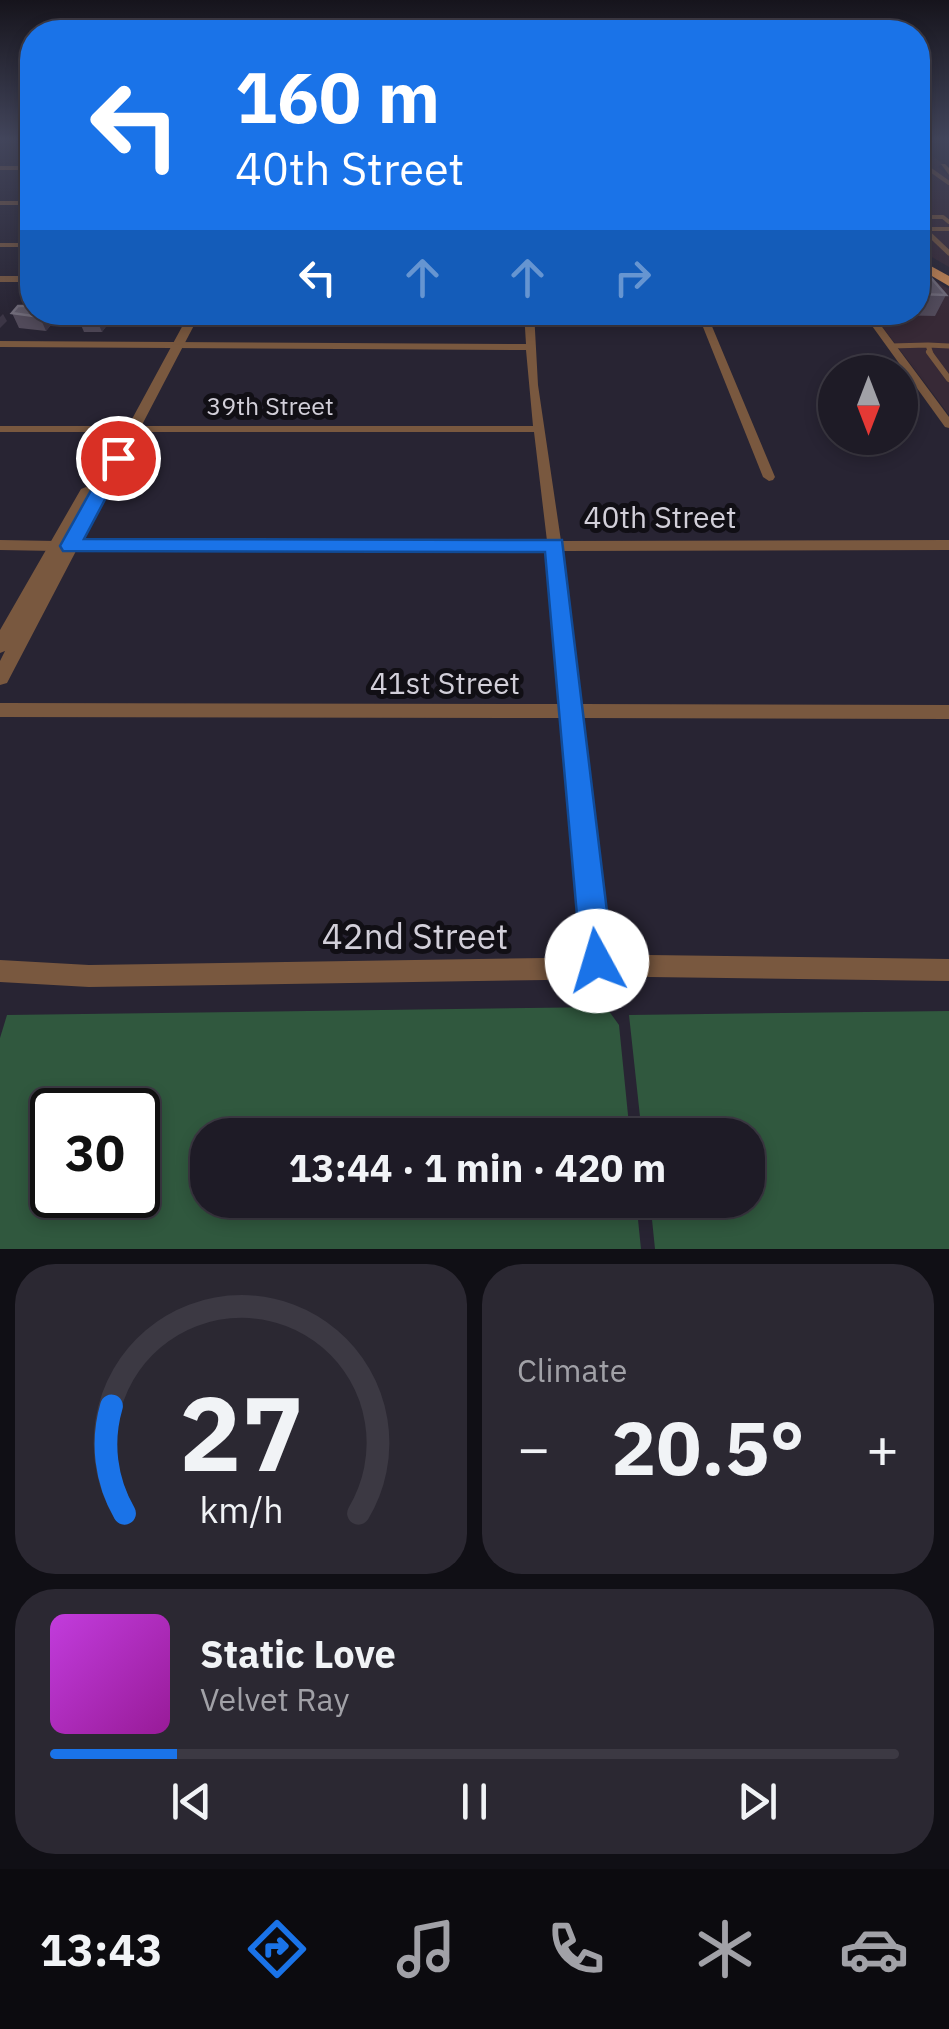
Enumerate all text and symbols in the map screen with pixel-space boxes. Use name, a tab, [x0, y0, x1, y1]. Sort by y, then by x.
text: 160 m	[235, 51, 440, 142]
icon: left	[70, 60, 200, 190]
text: 40th Street	[235, 139, 464, 197]
icon: left	[290, 250, 345, 305]
icon: ahead	[395, 250, 450, 305]
icon: ahead	[500, 250, 555, 305]
icon: right	[605, 250, 660, 305]
north arrow	[818, 355, 918, 455]
map controls	[818, 355, 918, 455]
street label: 39th Street	[206, 389, 334, 422]
pin	[76, 416, 161, 501]
icon: arrive	[91, 431, 146, 486]
street label: 40th Street	[584, 497, 736, 536]
street label: 41st Street	[370, 663, 520, 702]
position arrow	[545, 909, 649, 1013]
street label: 42nd Street	[322, 913, 508, 959]
speed limit sign: 30	[30, 1088, 160, 1218]
text: 13:44 · 1 min · 420 m	[289, 1143, 666, 1192]
text: Climate	[517, 1349, 627, 1391]
text: 27	[179, 1364, 303, 1500]
text: 20.5°	[611, 1398, 805, 1496]
text: −	[517, 1412, 550, 1483]
text: +	[866, 1412, 899, 1483]
text: km/h	[199, 1486, 283, 1533]
text: Static Love	[200, 1629, 396, 1678]
text: Velvet Ray	[200, 1678, 349, 1720]
icon: previous	[164, 1774, 219, 1829]
icon: pause	[447, 1774, 502, 1829]
icon: next	[730, 1774, 785, 1829]
icon: directions	[242, 1914, 312, 1984]
icon: music	[391, 1914, 461, 1984]
icon: phone	[541, 1914, 611, 1984]
icon: climate	[690, 1914, 760, 1984]
icon: car	[839, 1914, 909, 1984]
text: 13:43	[40, 1920, 163, 1978]

